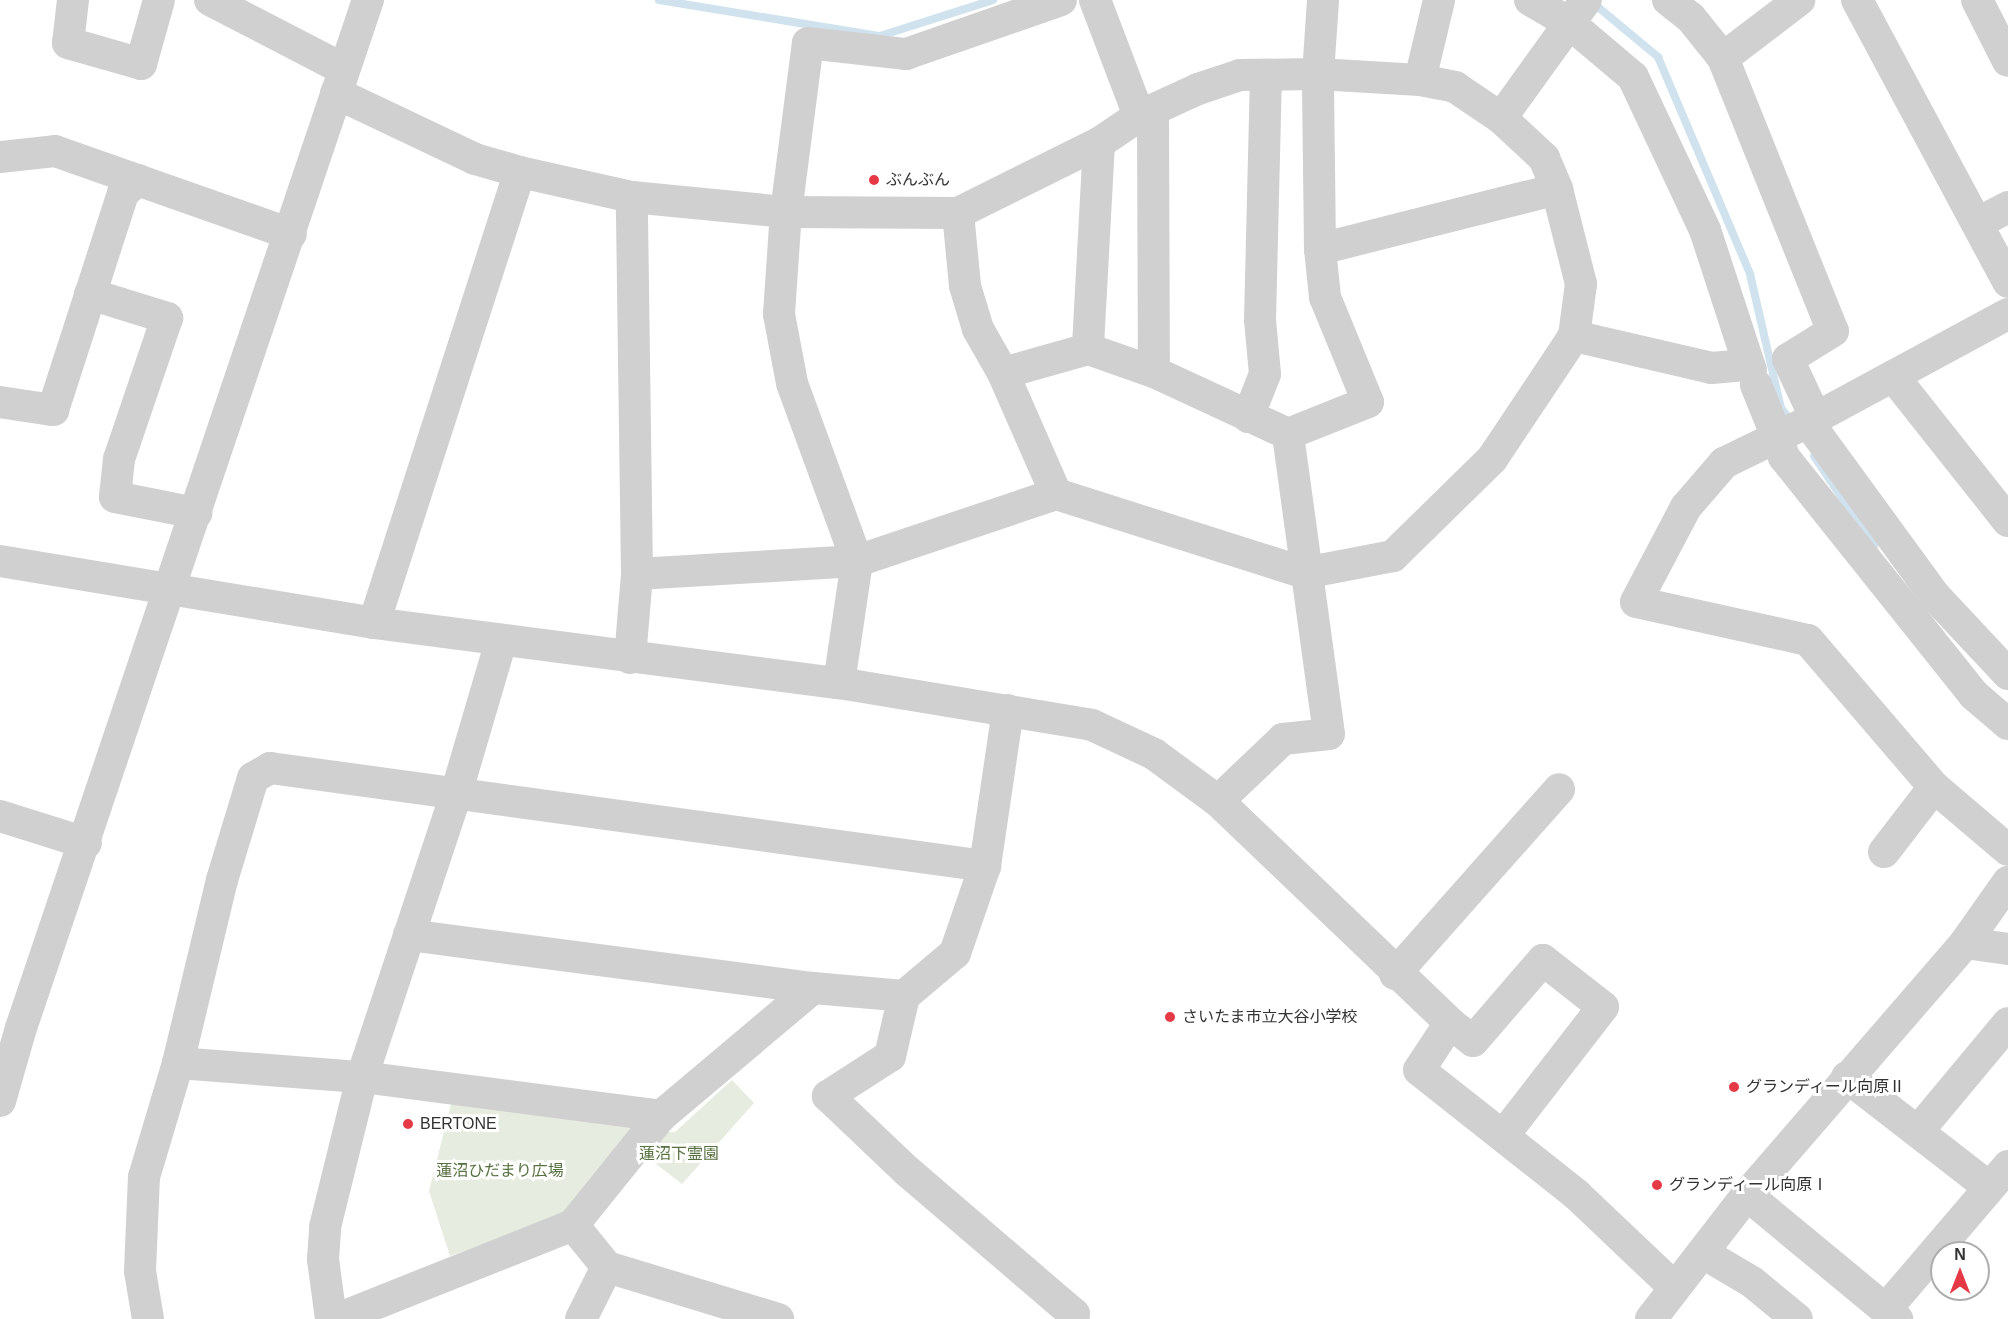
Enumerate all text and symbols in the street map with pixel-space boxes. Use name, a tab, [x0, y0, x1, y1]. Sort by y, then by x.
place label: ぶんぶん	[886, 170, 950, 190]
marker: ぶんぶん	[867, 173, 881, 187]
place label: さいたま市立大谷小学校	[1182, 1007, 1358, 1027]
marker: さいたま市立大谷小学校	[1163, 1010, 1177, 1024]
place label: グランディール向原Ⅱ	[1746, 1077, 1906, 1097]
marker: グランディール向原Ⅱ	[1727, 1080, 1741, 1094]
place label: BERTONE	[420, 1114, 497, 1134]
marker: BERTONE	[401, 1117, 415, 1131]
park label: 蓮沼下霊園	[639, 1144, 719, 1164]
park label: 蓮沼ひだまり広場	[436, 1161, 564, 1181]
place label: グランディール向原Ⅰ	[1669, 1175, 1829, 1195]
marker: グランディール向原Ⅰ	[1650, 1178, 1664, 1192]
north arrow	[1930, 1241, 1990, 1301]
text: N	[1954, 1246, 1966, 1263]

